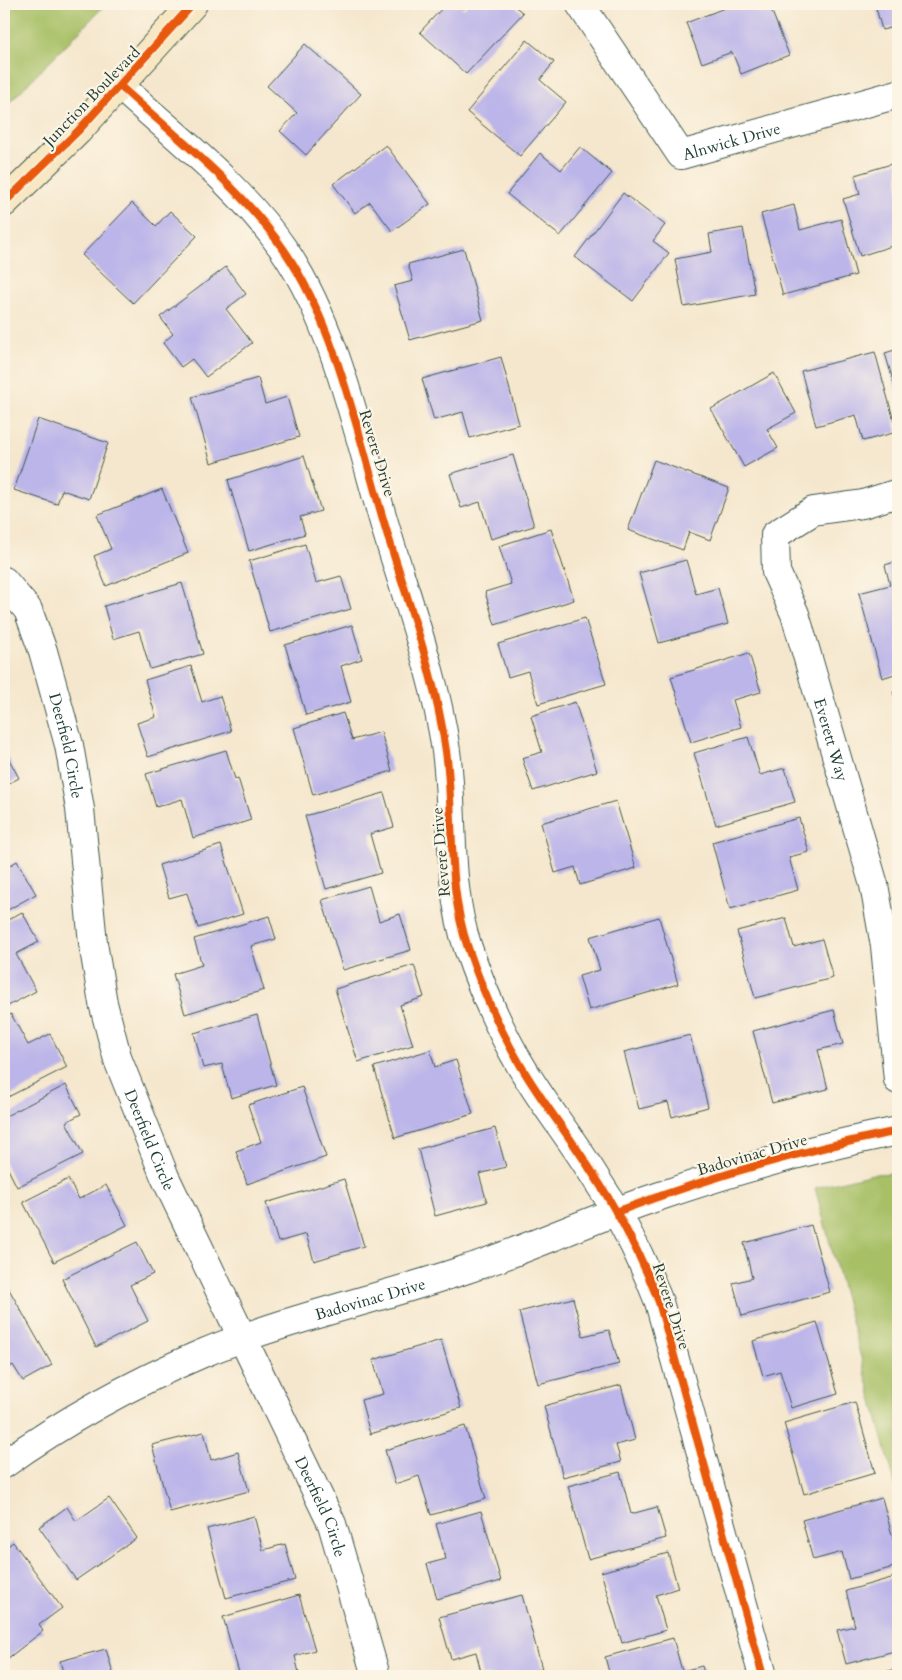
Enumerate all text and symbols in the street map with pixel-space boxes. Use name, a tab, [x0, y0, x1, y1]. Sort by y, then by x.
street label: Junction Boulevard	[37, 42, 146, 153]
street label: Alnwick Drive	[680, 118, 783, 166]
street label: Revere Drive	[353, 407, 401, 499]
street label: Deerfield Circle	[43, 691, 88, 800]
street label: Everett Way	[808, 696, 853, 785]
street label: Revere Drive	[426, 806, 456, 898]
street label: Deerfield Circle	[119, 1086, 180, 1194]
street label: Badovinac Drive	[695, 1129, 810, 1181]
street label: Revere Drive	[647, 1260, 695, 1352]
street label: Badovinac Drive	[313, 1273, 428, 1326]
street label: Deerfield Circle	[289, 1453, 351, 1560]

